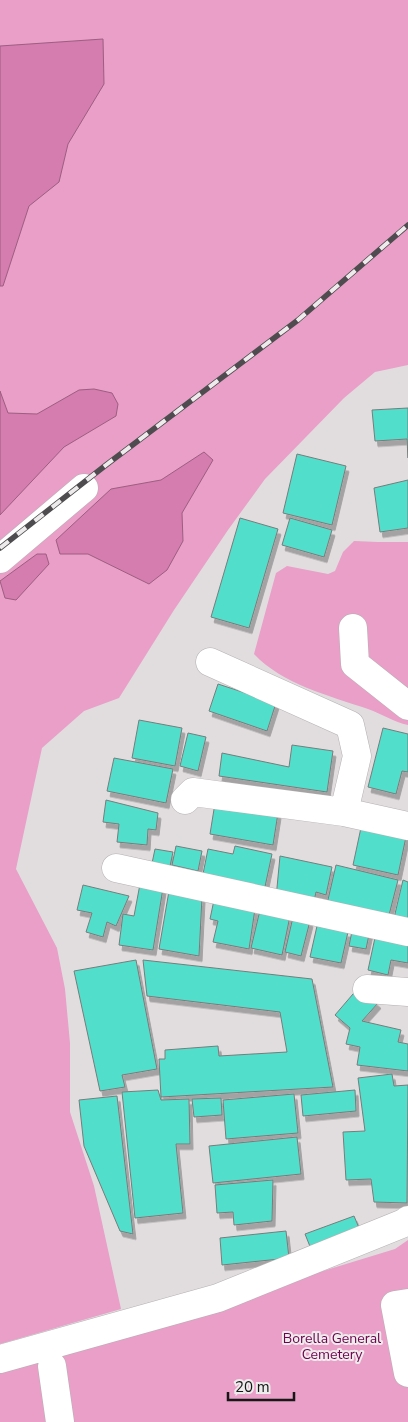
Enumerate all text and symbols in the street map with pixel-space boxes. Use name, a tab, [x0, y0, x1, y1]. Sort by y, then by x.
park label: Borella General Cemetery	[283, 1329, 382, 1364]
scale bar	[228, 1370, 294, 1402]
text: 20 m	[235, 1377, 270, 1397]

